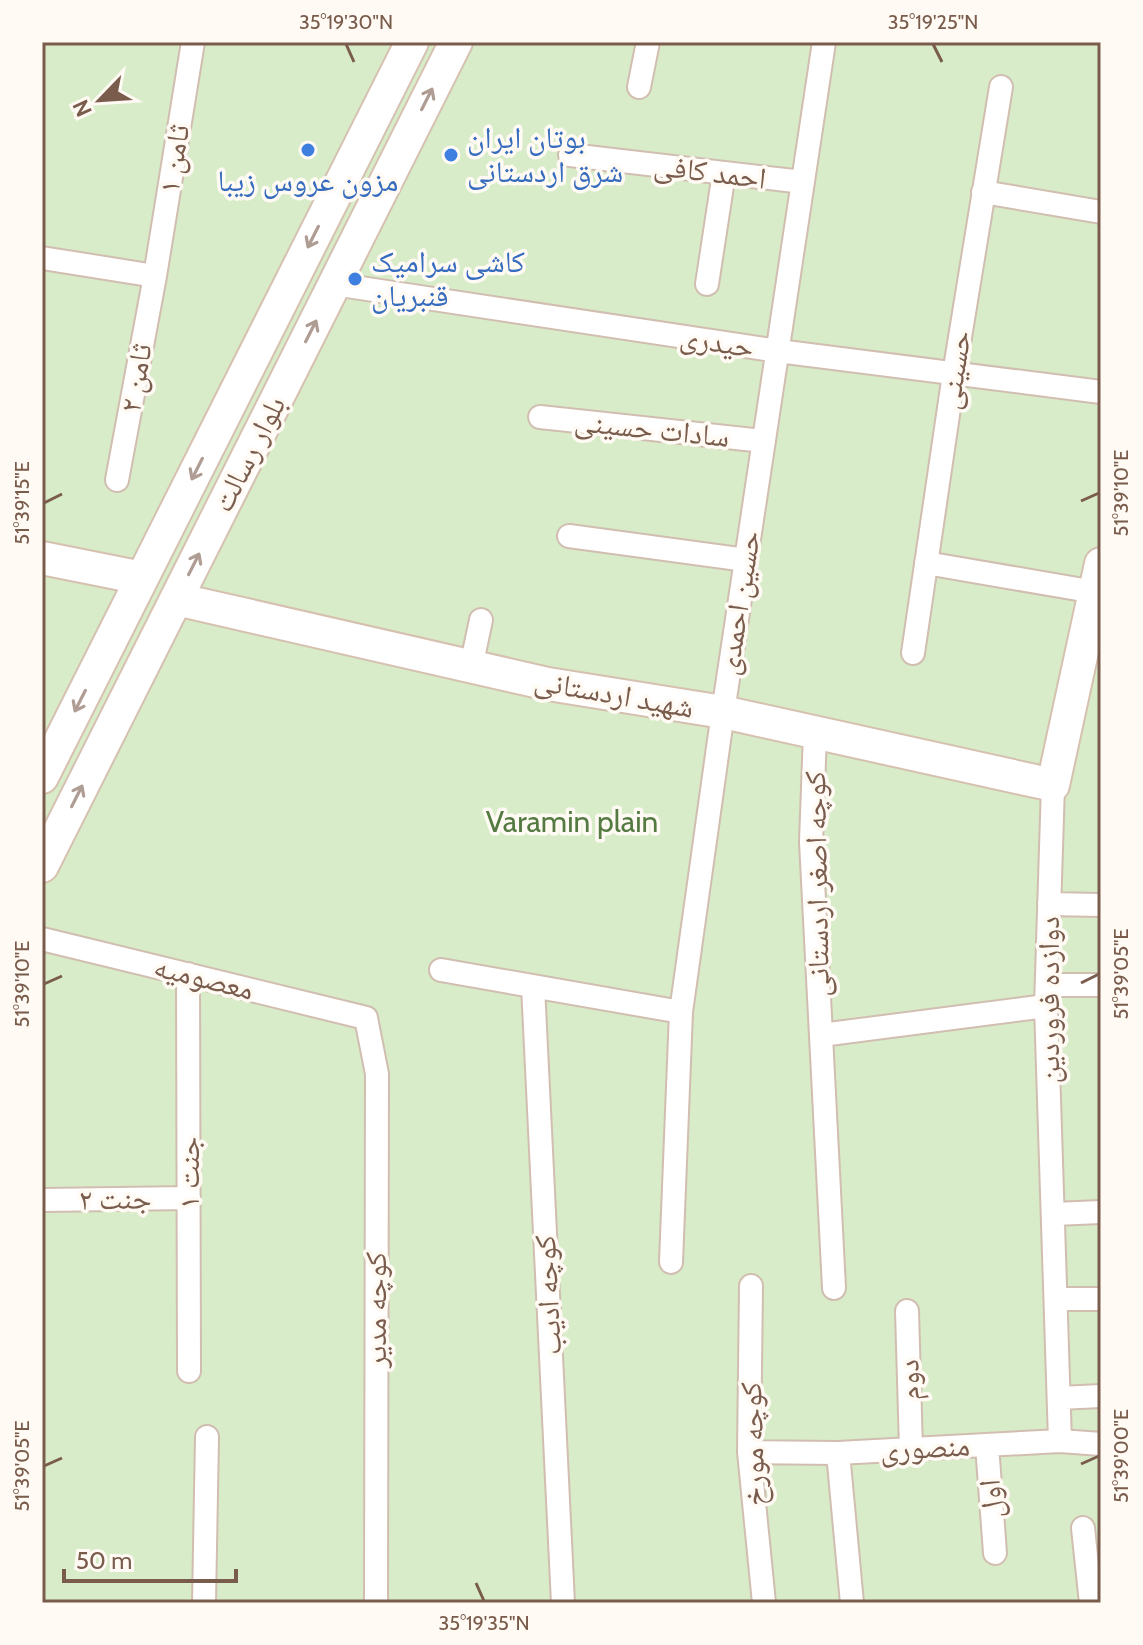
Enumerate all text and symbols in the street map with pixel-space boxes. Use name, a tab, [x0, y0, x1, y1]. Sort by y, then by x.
text: 35°19'30"N	[299, 10, 393, 34]
text: 35°19'25"N	[888, 10, 978, 34]
north arrow	[60, 60, 140, 140]
one-way arrow	[420, 87, 436, 111]
text: N	[67, 95, 98, 121]
place label: بوتان ایران شرق اردستانی	[467, 119, 623, 190]
street label: ثامن ۱	[150, 122, 197, 196]
marker: مزون عروس زیبا	[299, 141, 317, 159]
marker: بوتان ایران شرق اردستانی	[442, 146, 460, 164]
street label: احمد کافی	[652, 146, 768, 197]
place label: مزون عروس زیبا	[218, 162, 398, 199]
one-way arrow	[305, 224, 321, 248]
place label: کاشی سرامیک قنبریان	[371, 243, 525, 314]
marker: کاشی سرامیک قنبریان	[346, 270, 364, 288]
street label: حیدری	[678, 317, 757, 366]
one-way arrow	[303, 320, 319, 344]
street label: حسینی	[930, 328, 979, 412]
street label: ثامن ۲	[111, 341, 160, 415]
street label: بلوار رسالت	[204, 390, 293, 518]
street label: سادات حسینی	[573, 402, 732, 455]
text: 51°39'10"E	[1109, 450, 1133, 536]
one-way arrow	[188, 457, 204, 481]
text: 51°39'15"E	[10, 461, 34, 545]
street label: حسین احمدی	[709, 528, 768, 678]
one-way arrow	[187, 552, 202, 576]
street label: شهید اردستانی	[532, 661, 697, 726]
one-way arrow	[72, 689, 87, 713]
street label: کوچه اصغر اردستانی	[796, 771, 837, 997]
one-way arrow	[70, 784, 85, 808]
park label: Varamin plain	[486, 803, 658, 840]
street label: دوازده فروردین	[1030, 916, 1067, 1084]
text: 51°39'05"E	[1109, 928, 1133, 1020]
text: 51°39'10"E	[10, 941, 34, 1027]
street label: معصومیه	[150, 947, 258, 1008]
street label: جنت ۱	[170, 1137, 207, 1209]
street label: جنت ۲	[78, 1179, 152, 1218]
street label: کوچه ادیب	[526, 1234, 569, 1356]
street label: کوچه مدیر	[357, 1252, 394, 1369]
street label: دوم	[889, 1359, 929, 1401]
street label: کوچه مورخ	[732, 1381, 774, 1507]
text: 51°39'00"E	[1109, 1409, 1133, 1503]
text: 51°39'05"E	[10, 1420, 34, 1512]
street label: منصوری	[879, 1427, 971, 1468]
street label: اول	[970, 1478, 1011, 1520]
scale bar	[64, 1533, 236, 1583]
text: 50 m	[76, 1546, 132, 1575]
text: 35°19'35"N	[439, 1611, 529, 1635]

